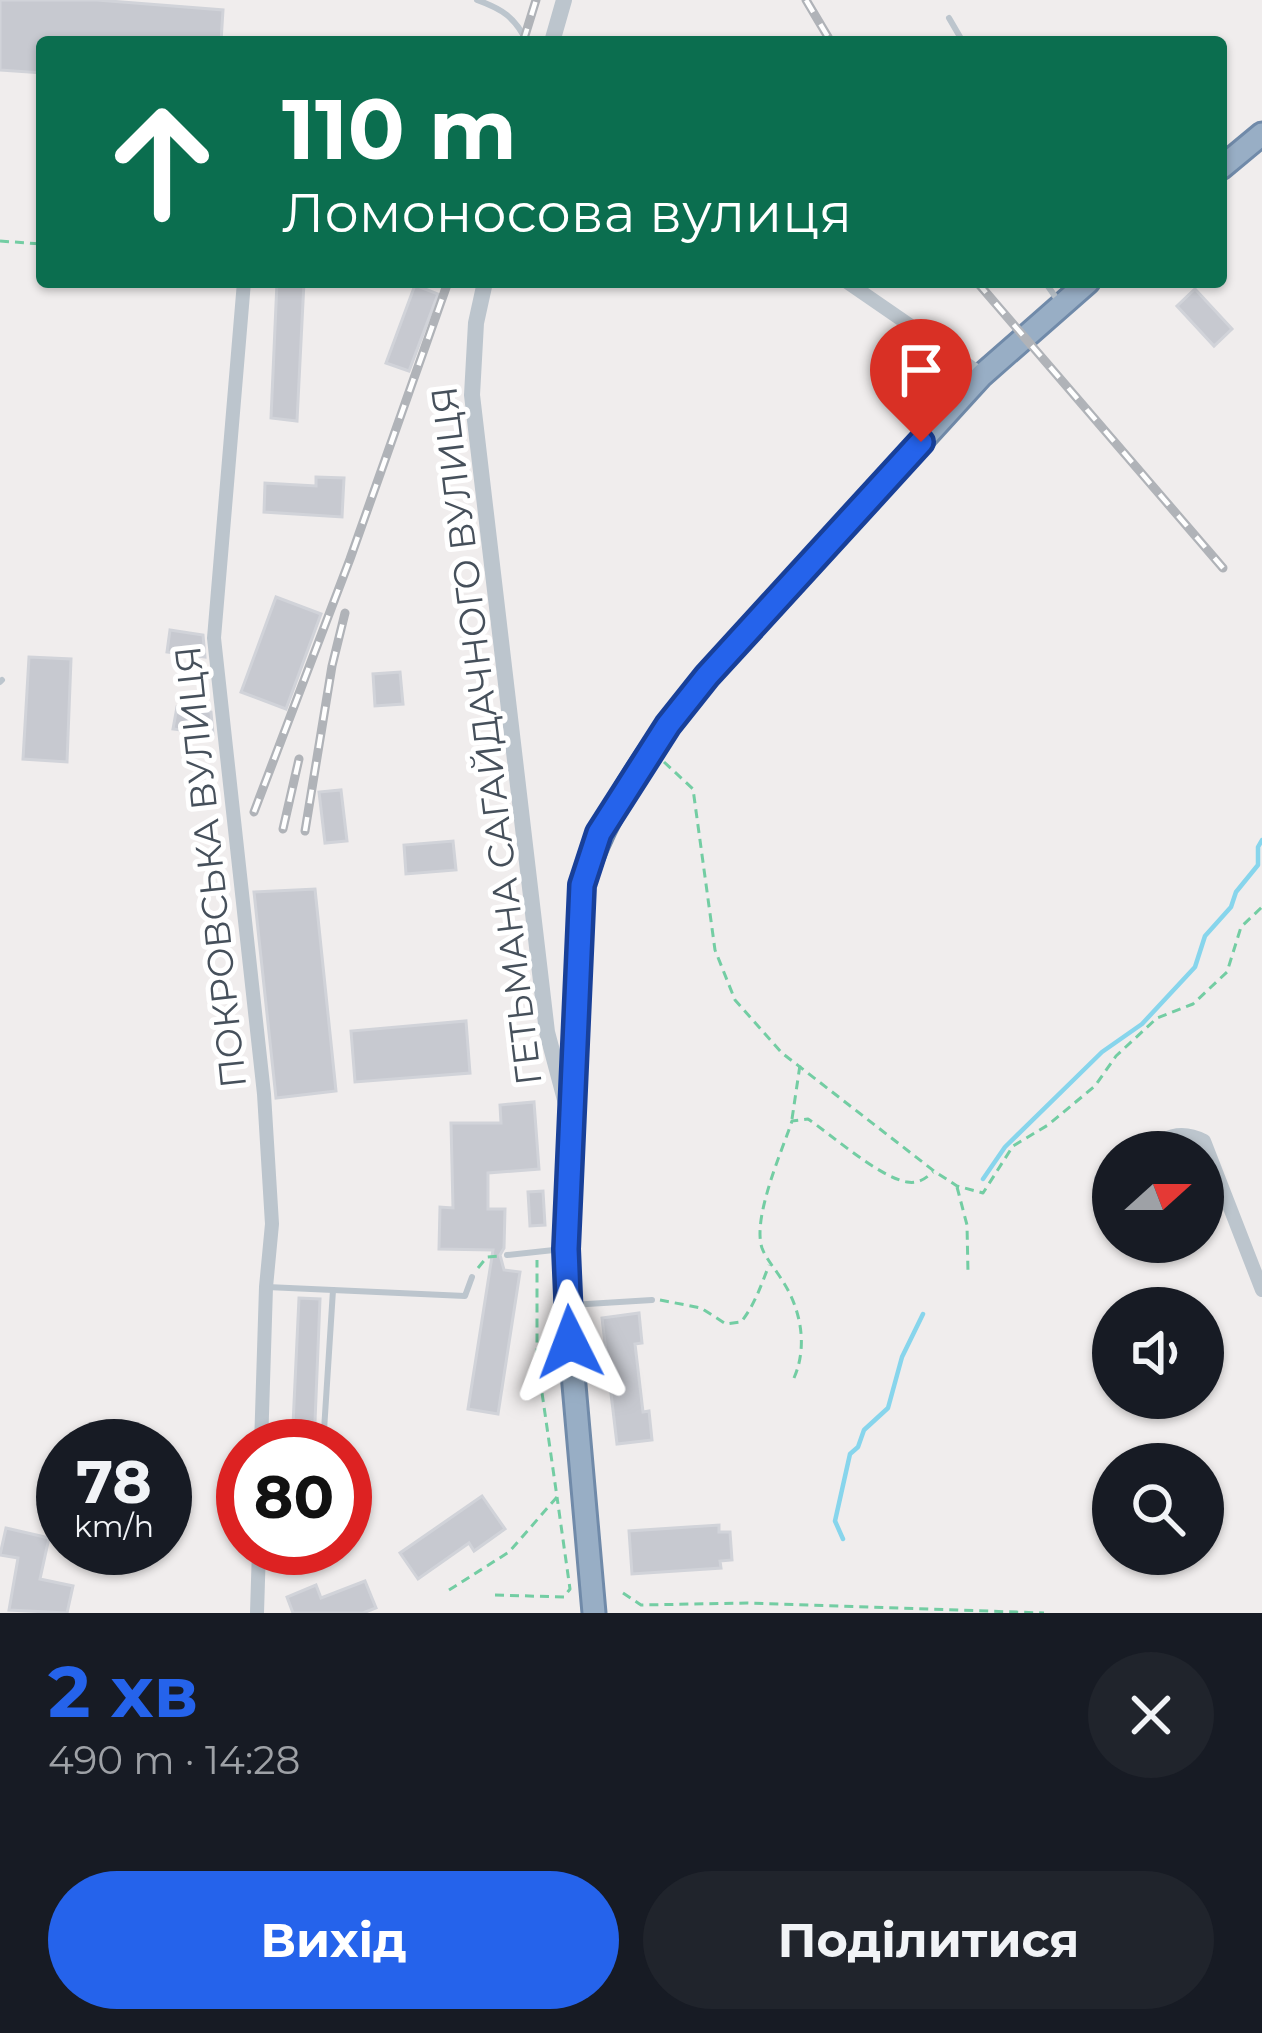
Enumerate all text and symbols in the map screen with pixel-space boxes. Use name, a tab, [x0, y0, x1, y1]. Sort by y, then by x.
text: 110 m	[282, 78, 517, 180]
icon: ahead	[84, 84, 240, 240]
text: Ломоносова вулиця	[282, 180, 852, 246]
pin	[870, 319, 972, 442]
icon: arrive	[888, 337, 954, 403]
street label: ГЕТЬМАНА САГАЙДАЧНОГО ВУЛИЦЯ	[421, 384, 551, 1088]
street label: ПОКРОВСЬКА ВУЛИЦЯ	[165, 644, 255, 1090]
north arrow	[1092, 1131, 1224, 1263]
map controls	[1092, 1131, 1224, 1575]
position arrow	[507, 1279, 633, 1405]
button: sound	[1092, 1287, 1224, 1419]
speed limit sign: 80	[216, 1419, 372, 1575]
button: search	[1092, 1443, 1224, 1575]
text: 78	[76, 1445, 152, 1518]
text: km/h	[74, 1508, 154, 1545]
text: 2 хв	[48, 1647, 198, 1735]
button: close	[1088, 1652, 1214, 1778]
text: 490 m · 14:28	[48, 1736, 300, 1784]
button: Вихід	[48, 1871, 619, 2009]
button: Поділитися	[643, 1871, 1214, 2009]

